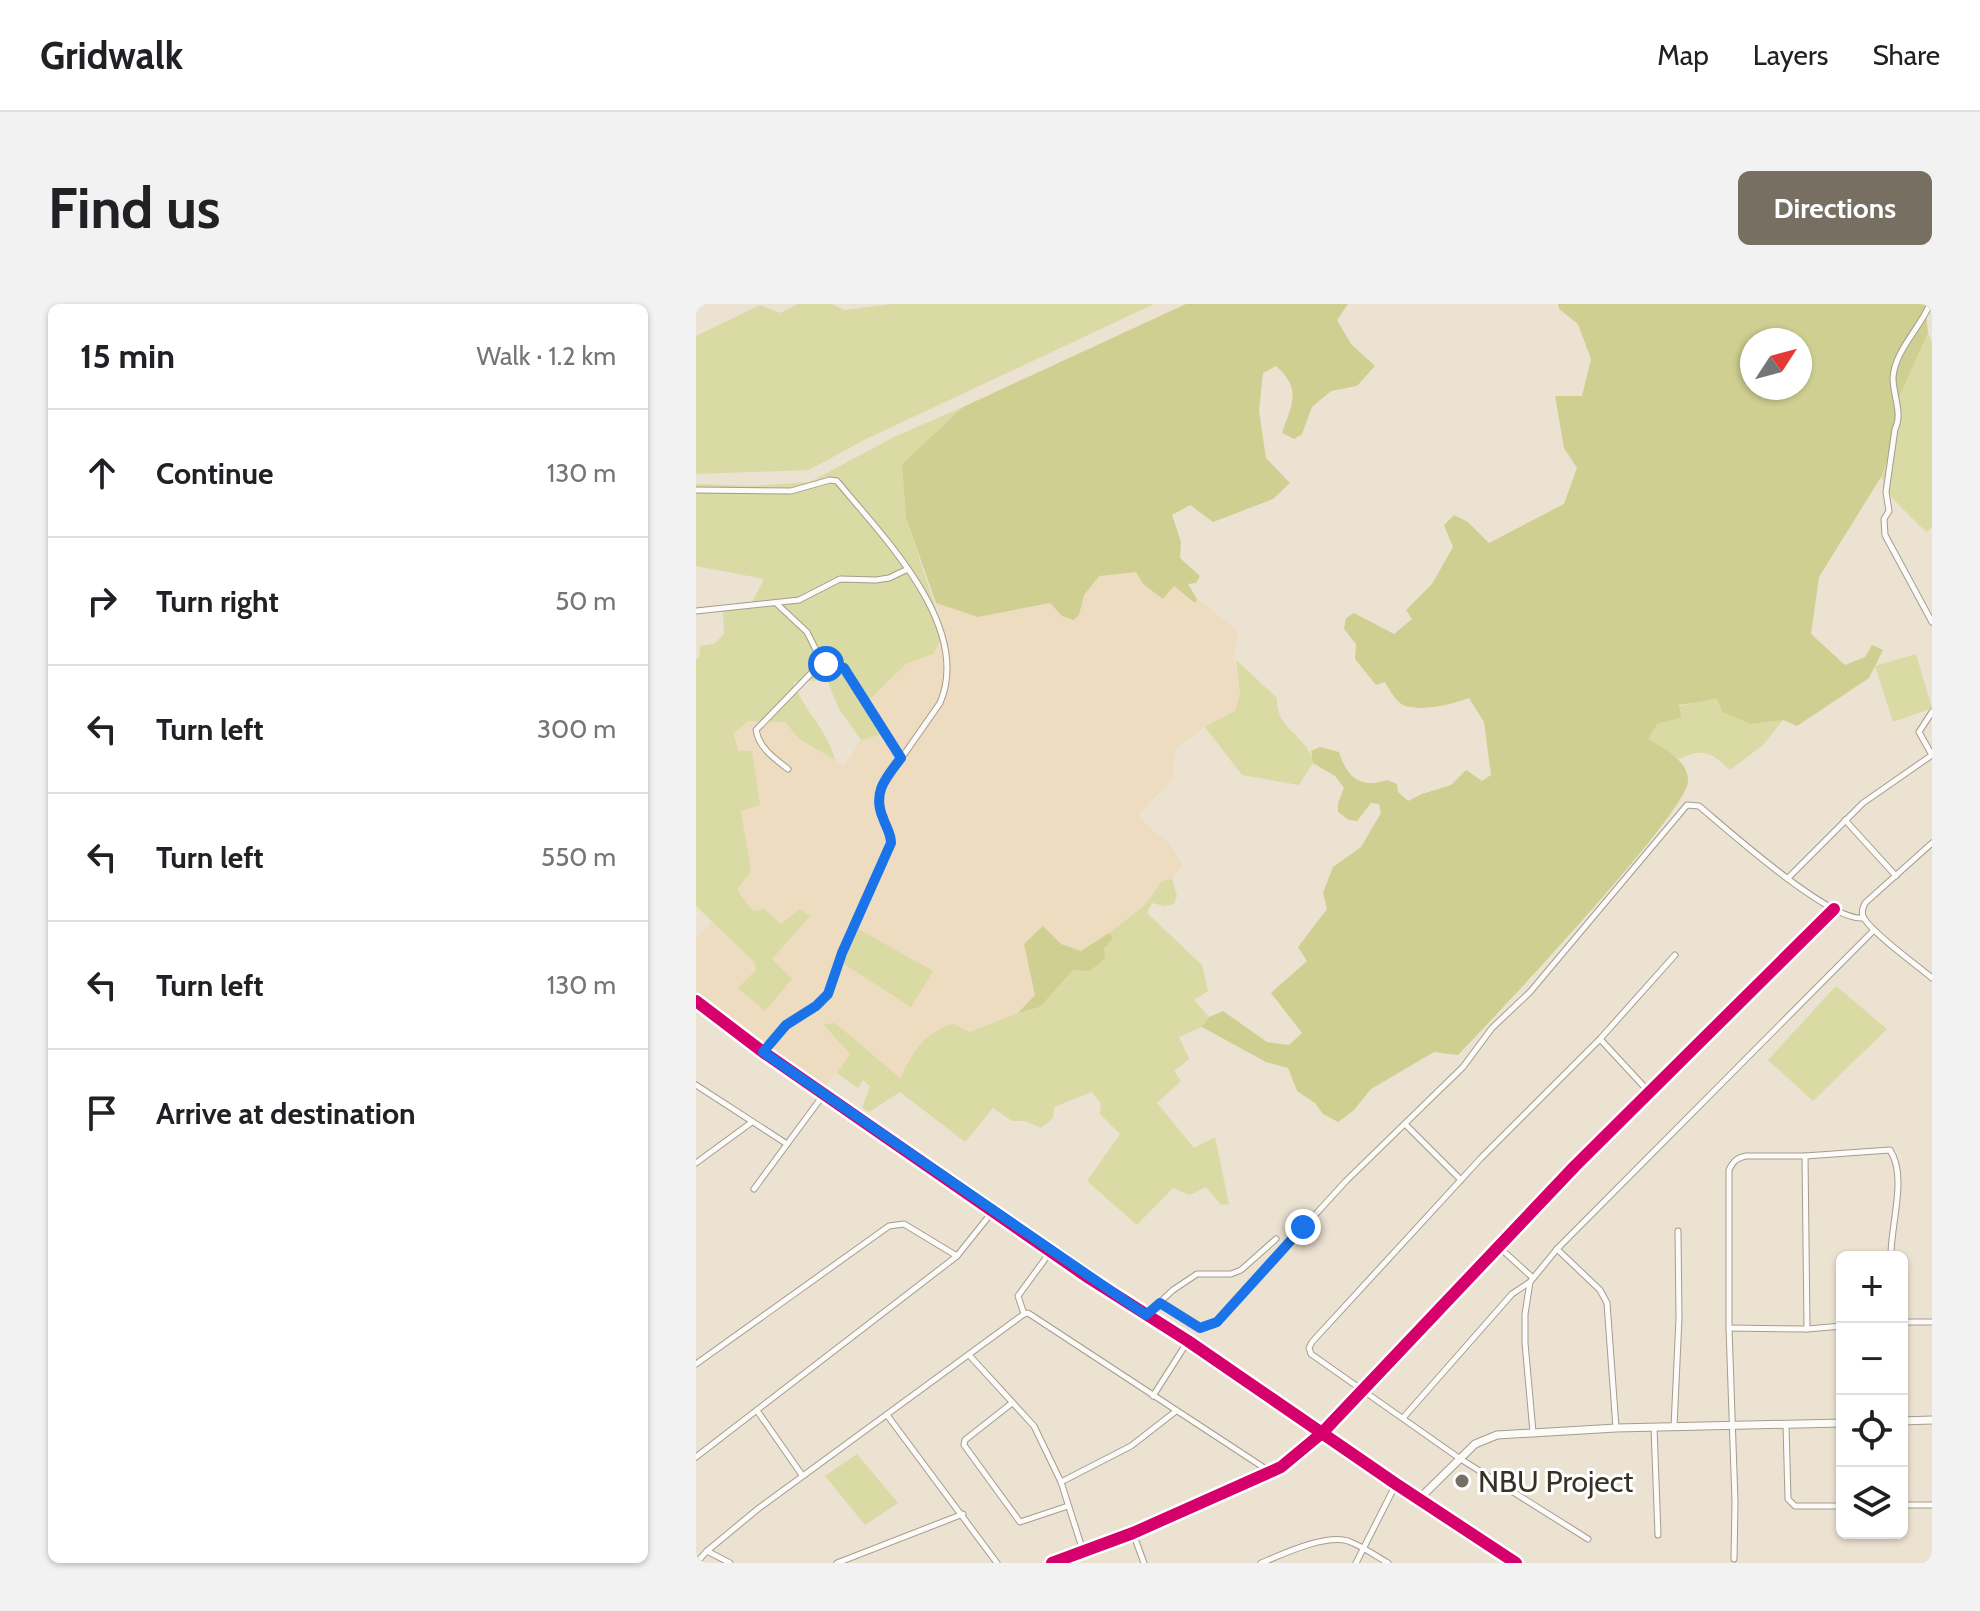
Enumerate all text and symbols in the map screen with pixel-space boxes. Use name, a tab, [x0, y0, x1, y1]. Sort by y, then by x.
text: Gridwalk	[40, 32, 183, 79]
text: Map	[1657, 38, 1709, 72]
text: Layers	[1753, 38, 1828, 72]
text: Share	[1872, 38, 1940, 72]
button: Directions	[1738, 171, 1932, 245]
text: Find us	[48, 174, 221, 242]
north arrow	[1740, 328, 1812, 400]
text: 15 min	[80, 335, 175, 377]
text: Walk · 1.2 km	[476, 340, 616, 372]
icon: ahead	[80, 451, 124, 495]
text: Continue	[156, 455, 273, 492]
text: 130 m	[547, 457, 616, 489]
icon: right	[80, 579, 124, 623]
text: Turn right	[156, 583, 279, 620]
text: 50 m	[555, 585, 616, 617]
route start	[808, 646, 844, 682]
icon: left	[80, 707, 124, 751]
text: Turn left	[156, 711, 264, 748]
text: 300 m	[537, 713, 616, 745]
icon: left	[80, 835, 124, 879]
text: Turn left	[156, 839, 264, 876]
text: 550 m	[541, 841, 616, 873]
icon: left	[80, 963, 124, 1007]
text: Turn left	[156, 967, 264, 1004]
text: 130 m	[547, 969, 616, 1001]
icon: arrive	[80, 1091, 124, 1135]
text: Arrive at destination	[156, 1095, 416, 1132]
route end	[1285, 1209, 1321, 1245]
map controls	[1836, 1251, 1908, 1539]
button: +	[1836, 1251, 1908, 1323]
button: −	[1836, 1323, 1908, 1395]
button: locate	[1836, 1395, 1908, 1467]
place label: NBU Project	[1478, 1463, 1633, 1500]
button: layers	[1836, 1467, 1908, 1539]
marker: NBU Project	[1453, 1472, 1471, 1490]

